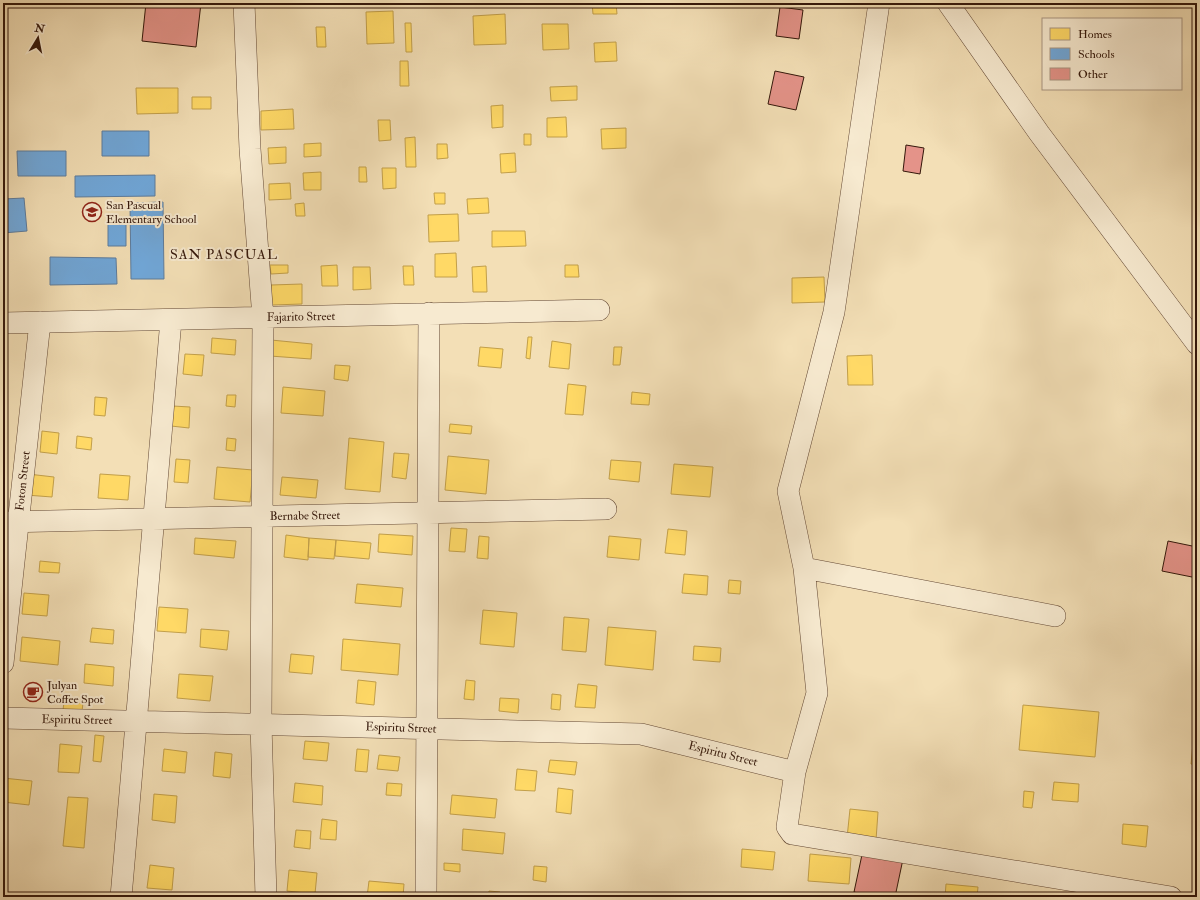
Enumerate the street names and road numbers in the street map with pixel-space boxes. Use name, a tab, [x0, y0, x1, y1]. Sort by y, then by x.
street label: Fajarito Street	[267, 309, 335, 325]
street label: Foton Street	[12, 450, 34, 512]
street label: Bernabe Street	[269, 508, 341, 524]
street label: Espiritu Street	[41, 712, 113, 728]
street label: Espiritu Street	[365, 719, 437, 737]
street label: Espiritu Street	[687, 738, 759, 770]

